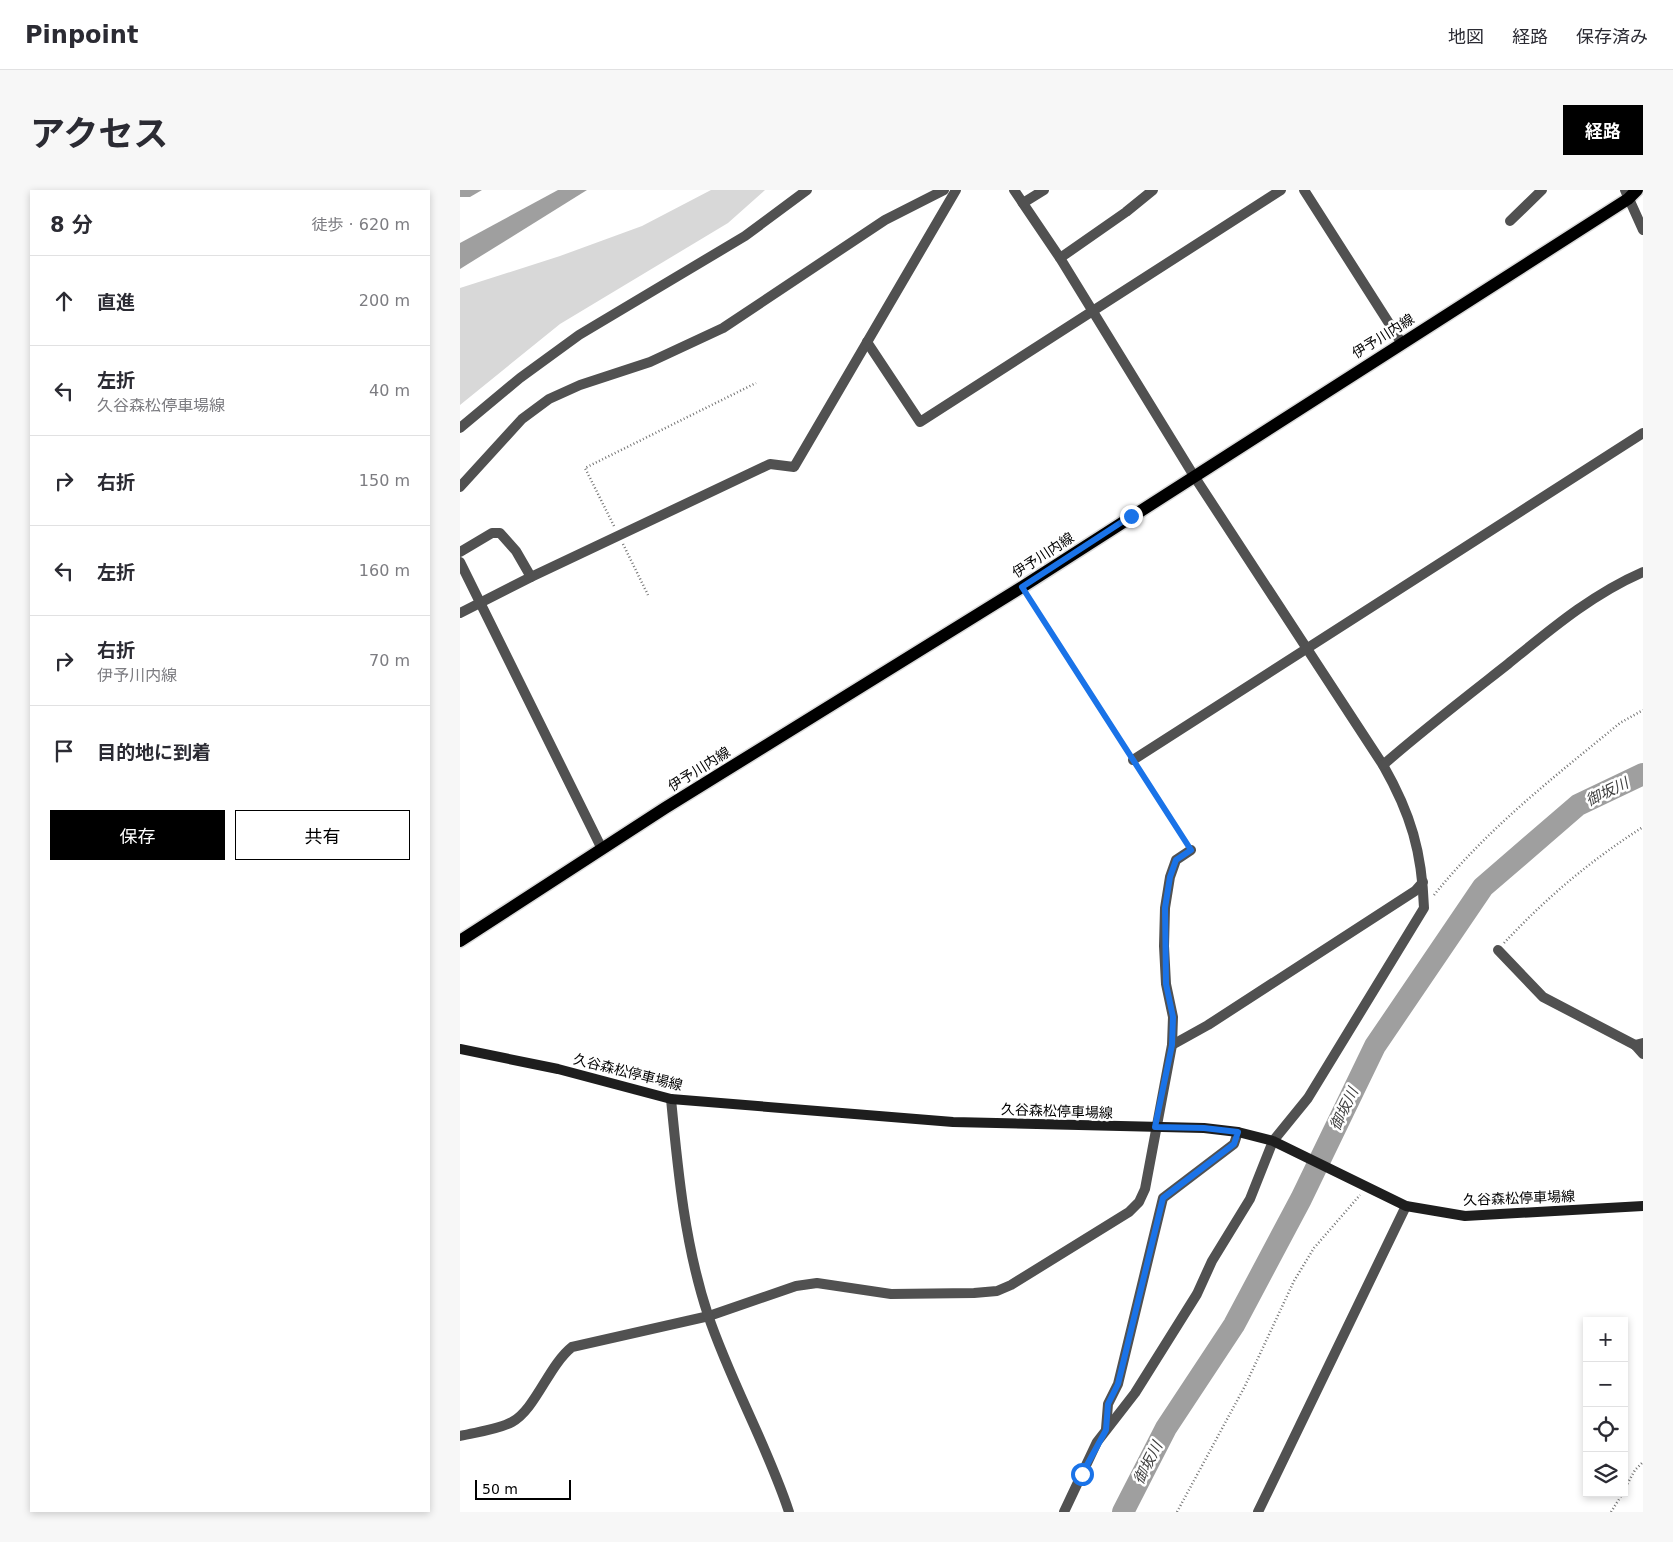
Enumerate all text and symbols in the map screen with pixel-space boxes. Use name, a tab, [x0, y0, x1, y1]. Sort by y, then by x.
text: Pinpoint	[25, 21, 138, 49]
text: 地図	[1448, 26, 1484, 47]
text: 経路	[1512, 26, 1548, 47]
text: 保存済み	[1576, 26, 1648, 47]
button: 経路	[1563, 105, 1643, 155]
text: アクセス	[30, 114, 168, 154]
text: 8 分	[50, 213, 93, 237]
text: 徒歩 · 620 m	[312, 215, 410, 234]
icon: ahead	[50, 287, 78, 315]
text: 直進	[97, 291, 135, 313]
text: 200 m	[359, 291, 410, 310]
street label: 伊予川内線	[1349, 311, 1417, 361]
text: 左折	[97, 369, 135, 391]
icon: left	[50, 377, 78, 405]
text: 40 m	[369, 381, 410, 400]
text: 久谷森松停車場線	[97, 396, 225, 415]
icon: right	[50, 467, 78, 495]
text: 右折	[97, 471, 135, 493]
text: 150 m	[359, 471, 410, 490]
route end	[1120, 505, 1143, 528]
street label: 伊予川内線	[1009, 529, 1077, 581]
icon: left	[50, 557, 78, 585]
text: 左折	[97, 561, 135, 583]
text: 160 m	[359, 561, 410, 580]
text: 右折	[97, 639, 135, 661]
icon: right	[50, 647, 78, 675]
text: 70 m	[369, 651, 410, 670]
text: 伊予川内線	[97, 666, 177, 685]
icon: arrive	[50, 737, 78, 765]
text: 目的地に到着	[97, 741, 211, 763]
street label: 伊予川内線	[665, 744, 733, 794]
water label: 御坂川	[1583, 773, 1633, 810]
button: 保存	[50, 810, 225, 860]
button: 共有	[235, 810, 410, 860]
street label: 久谷森松停車場線	[572, 1051, 684, 1093]
water label: 御坂川	[1326, 1083, 1363, 1133]
street label: 久谷森松停車場線	[1001, 1101, 1113, 1121]
street label: 久谷森松停車場線	[1463, 1188, 1575, 1208]
map controls	[1583, 1317, 1628, 1497]
button: +	[1583, 1317, 1628, 1362]
button: −	[1583, 1362, 1628, 1407]
button: locate	[1583, 1407, 1628, 1452]
water label: 御坂川	[1130, 1437, 1167, 1487]
button: layers	[1583, 1452, 1628, 1497]
route start	[1071, 1463, 1094, 1486]
scale bar	[475, 1477, 571, 1500]
text: 50 m	[482, 1481, 518, 1497]

